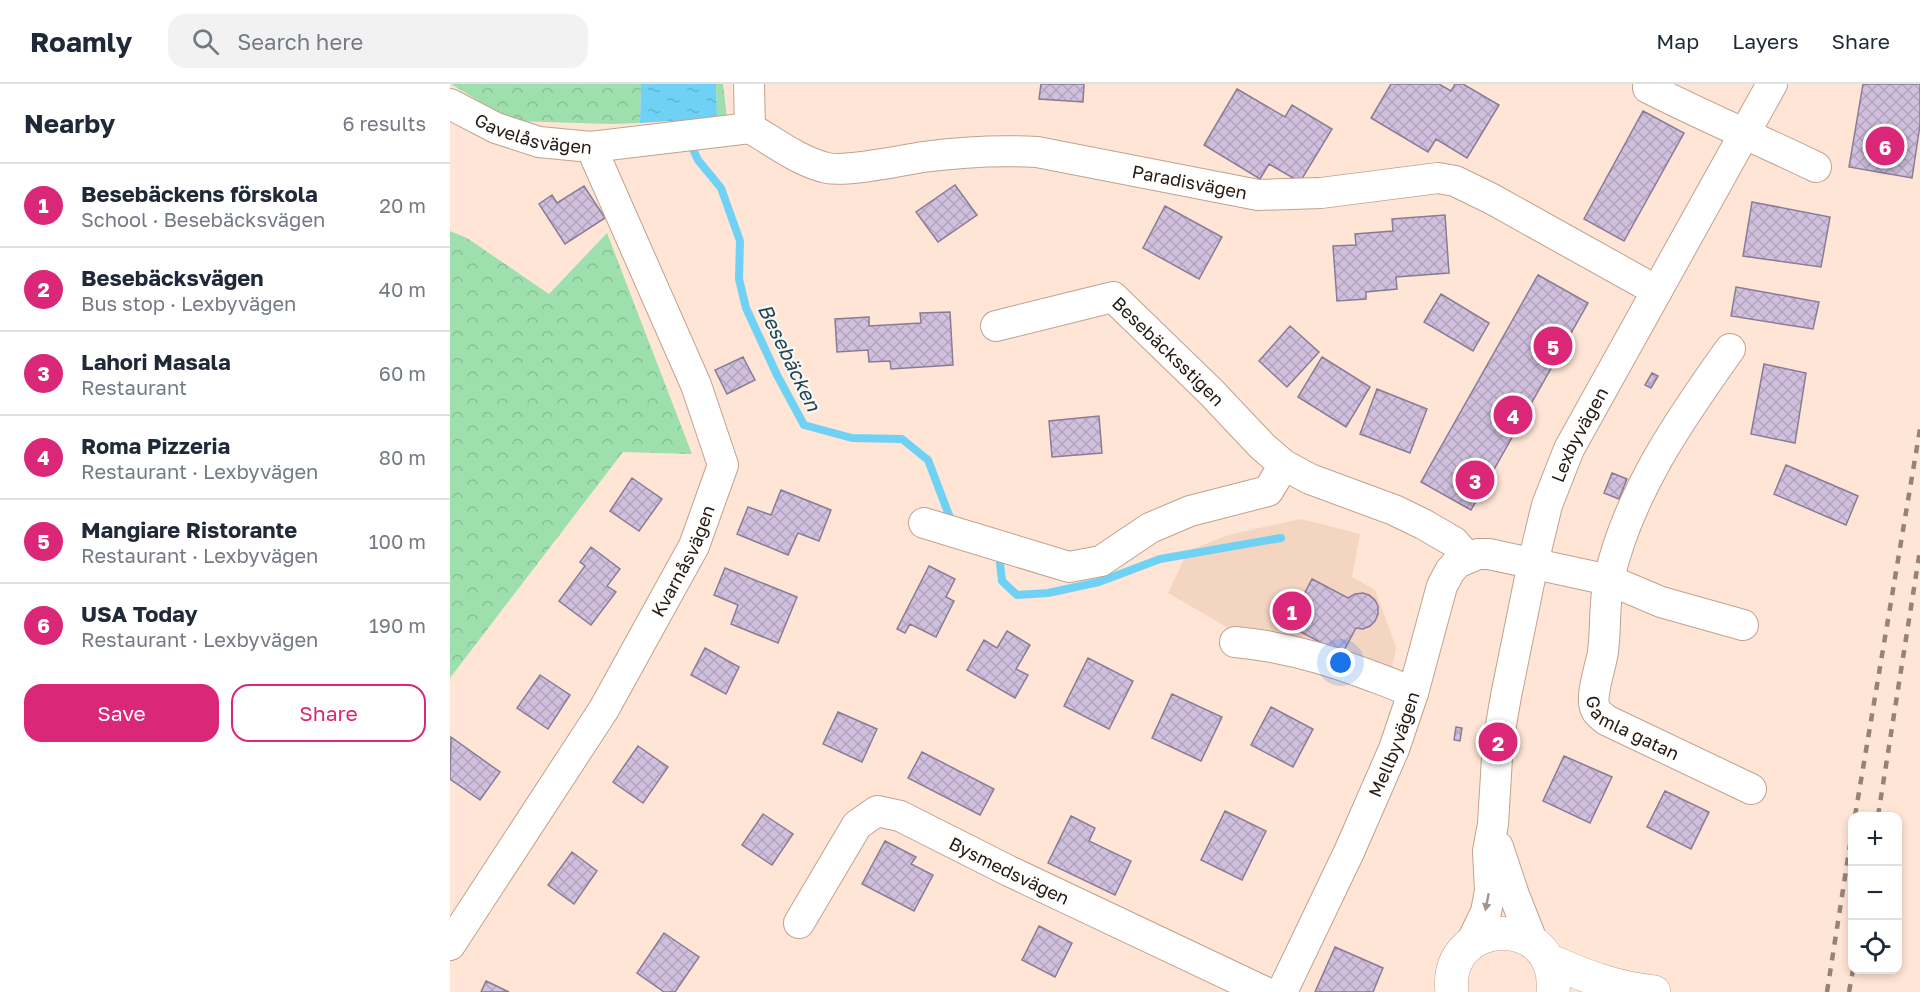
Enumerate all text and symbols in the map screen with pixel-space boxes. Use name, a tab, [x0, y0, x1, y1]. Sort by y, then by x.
search box	[168, 14, 588, 68]
text: Roamly	[30, 25, 132, 58]
icon: search	[189, 25, 222, 58]
text: Search here	[237, 28, 363, 55]
text: Map	[1656, 28, 1699, 54]
text: Layers	[1732, 28, 1799, 54]
text: Share	[1832, 28, 1890, 54]
text: Nearby	[24, 108, 115, 139]
street label: Gavelåsvägen	[471, 108, 593, 158]
text: 6 results	[342, 111, 426, 135]
pin: 6	[1866, 124, 1904, 168]
street label: Paradisvägen	[1130, 160, 1249, 204]
text: Besebäckens förskola	[81, 180, 318, 207]
text: 1	[38, 193, 49, 217]
text: 20 m	[379, 193, 426, 217]
text: School · Besebäcksvägen	[81, 207, 325, 231]
text: Besebäcksvägen	[81, 264, 264, 291]
text: 2	[37, 277, 50, 301]
text: 40 m	[379, 277, 426, 301]
text: Bus stop · Lexbyvägen	[81, 291, 296, 315]
street label: Besebäcksstigen	[1108, 292, 1229, 410]
water label: Besebäcken	[754, 299, 827, 415]
pin: 5	[1534, 324, 1572, 368]
text: Lahori Masala	[81, 348, 231, 375]
text: 3	[37, 361, 50, 385]
text: 60 m	[379, 361, 426, 385]
text: Restaurant	[81, 375, 187, 399]
street label: Lexbyvägen	[1546, 383, 1612, 485]
pin: 4	[1494, 392, 1532, 438]
text: Roma Pizzeria	[81, 432, 230, 459]
text: 4	[37, 445, 50, 469]
text: 80 m	[379, 445, 426, 469]
pin: 3	[1456, 458, 1494, 502]
text: Restaurant · Lexbyvägen	[81, 459, 318, 483]
street label: Kvarnåsvägen	[646, 502, 719, 620]
text: Mangiare Ristorante	[81, 516, 297, 543]
text: 5	[37, 529, 50, 553]
text: 100 m	[369, 529, 426, 553]
text: Restaurant · Lexbyvägen	[81, 543, 318, 567]
pin: 1	[1272, 588, 1312, 634]
text: USA Today	[81, 600, 198, 627]
text: 6	[37, 613, 50, 637]
text: 190 m	[369, 613, 426, 637]
text: Restaurant · Lexbyvägen	[81, 627, 318, 651]
your location	[1326, 648, 1355, 677]
button: Save	[24, 684, 219, 742]
button: Share	[231, 684, 426, 742]
street label: Mellbyvägen	[1363, 689, 1424, 800]
street label: Gamla gatan	[1582, 695, 1683, 764]
pin: 2	[1478, 720, 1518, 764]
map controls	[1848, 812, 1902, 974]
button: +	[1848, 812, 1902, 866]
street label: Bysmedsvägen	[946, 832, 1073, 909]
button: −	[1848, 866, 1902, 920]
one-way arrow	[1482, 893, 1491, 912]
button: locate	[1848, 920, 1902, 974]

